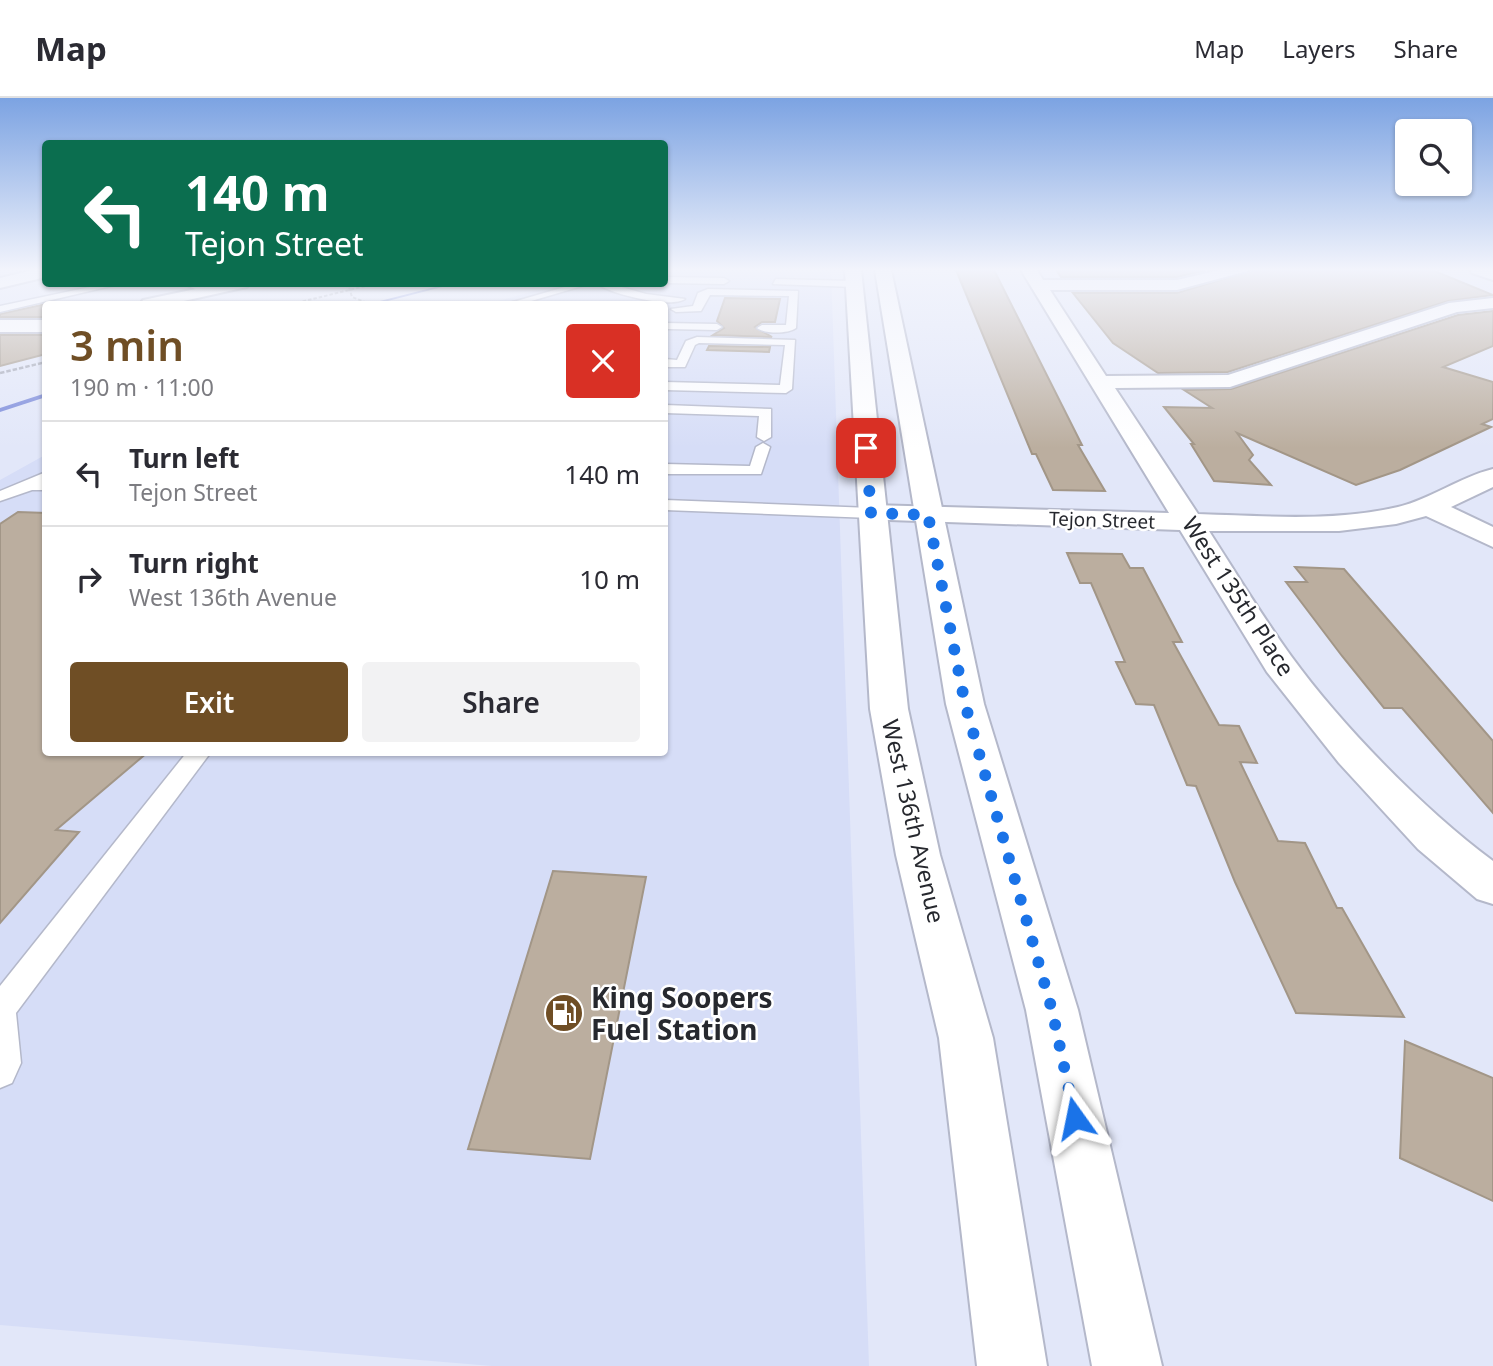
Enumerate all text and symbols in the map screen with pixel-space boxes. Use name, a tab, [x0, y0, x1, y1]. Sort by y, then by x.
text: Map	[35, 26, 107, 71]
text: Map	[1194, 32, 1244, 65]
text: Layers	[1282, 32, 1356, 65]
text: Share	[1394, 32, 1458, 65]
map controls	[1395, 119, 1472, 196]
button: search	[1395, 119, 1472, 196]
text: 140 m	[185, 159, 330, 225]
icon: left	[70, 168, 161, 259]
text: Tejon Street	[185, 222, 364, 265]
text: 3 min	[70, 316, 184, 373]
button: close	[566, 324, 640, 398]
text: 190 m · 11:00	[70, 371, 214, 403]
pin	[836, 418, 896, 478]
icon: arrive	[847, 429, 885, 467]
text: Turn left	[129, 440, 240, 476]
icon: left	[70, 455, 108, 493]
text: 140 m	[564, 456, 640, 492]
text: Tejon Street	[129, 476, 257, 508]
street label: Tejon Street	[1049, 505, 1156, 535]
street label: West 135th Place	[1175, 510, 1303, 682]
text: Turn right	[129, 545, 259, 581]
icon: right	[70, 560, 108, 598]
text: 10 m	[579, 561, 640, 597]
text: West 136th Avenue	[129, 581, 337, 613]
button: Exit	[70, 662, 348, 742]
button: Share	[362, 662, 640, 742]
street label: West 136th Avenue	[875, 716, 953, 926]
place label: King Soopers Fuel Station	[591, 978, 773, 1048]
fuel station icon: King Soopers Fuel Station	[543, 992, 585, 1034]
position arrow	[1038, 1081, 1112, 1155]

